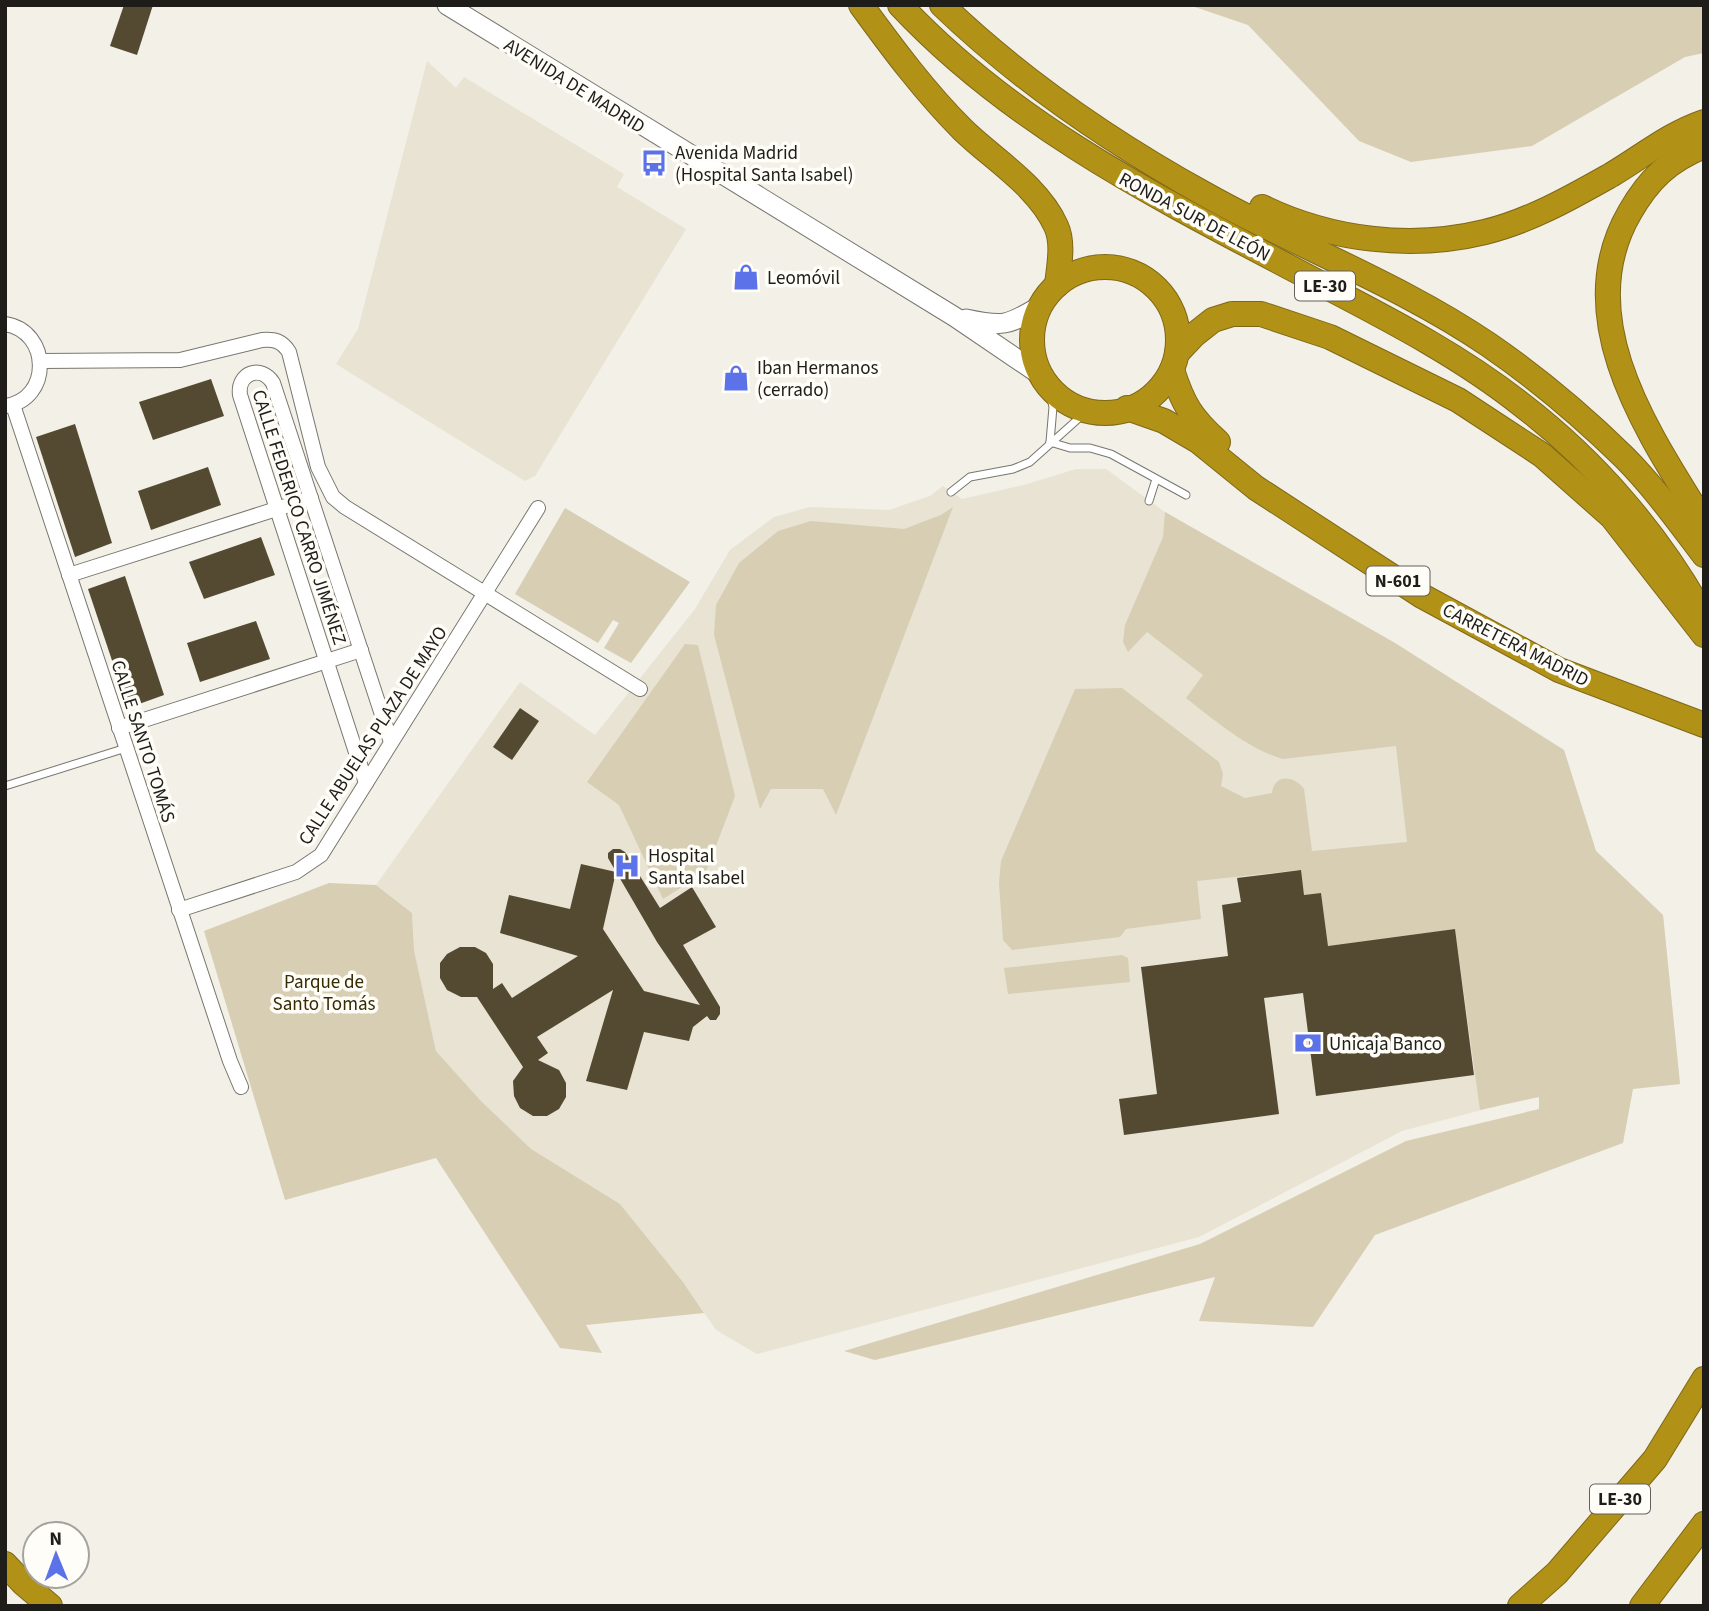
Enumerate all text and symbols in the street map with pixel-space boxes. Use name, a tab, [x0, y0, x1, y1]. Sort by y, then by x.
street label: AVENIDA DE MADRID	[499, 32, 650, 141]
place label: Avenida Madrid (Hospital Santa Isabel)	[675, 140, 853, 189]
bus stop icon: Avenida Madrid (Hospital Santa Isabel)	[639, 148, 669, 178]
street label: RONDA SUR DE LEÓN	[1114, 166, 1275, 269]
shop icon: Leomóvil	[731, 262, 761, 292]
place label: Leomóvil	[767, 265, 840, 292]
road number: LE-30	[1295, 272, 1355, 300]
place label: Iban Hermanos (cerrado)	[757, 355, 878, 404]
shop icon: Iban Hermanos (cerrado)	[721, 363, 751, 393]
street label: CALLE FEDERICO CARRO JIMÉNEZ	[245, 386, 353, 648]
road number: N-601	[1366, 566, 1430, 596]
street label: CARRETERA MADRID	[1437, 597, 1593, 694]
street label: CALLE ABUELAS PLAZA DE MAYO	[292, 621, 454, 851]
street label: CALLE SANTO TOMÁS	[104, 657, 182, 826]
place label: Hospital Santa Isabel	[648, 843, 745, 892]
hospital icon: Hospital Santa Isabel	[612, 851, 642, 881]
park label: Parque de Santo Tomás	[273, 969, 375, 1018]
bank icon: Unicaja Banco	[1293, 1028, 1323, 1058]
place label: Unicaja Banco	[1329, 1031, 1442, 1058]
road number: LE-30	[1590, 1484, 1650, 1514]
north arrow	[21, 1520, 91, 1590]
text: N	[49, 1526, 62, 1553]

